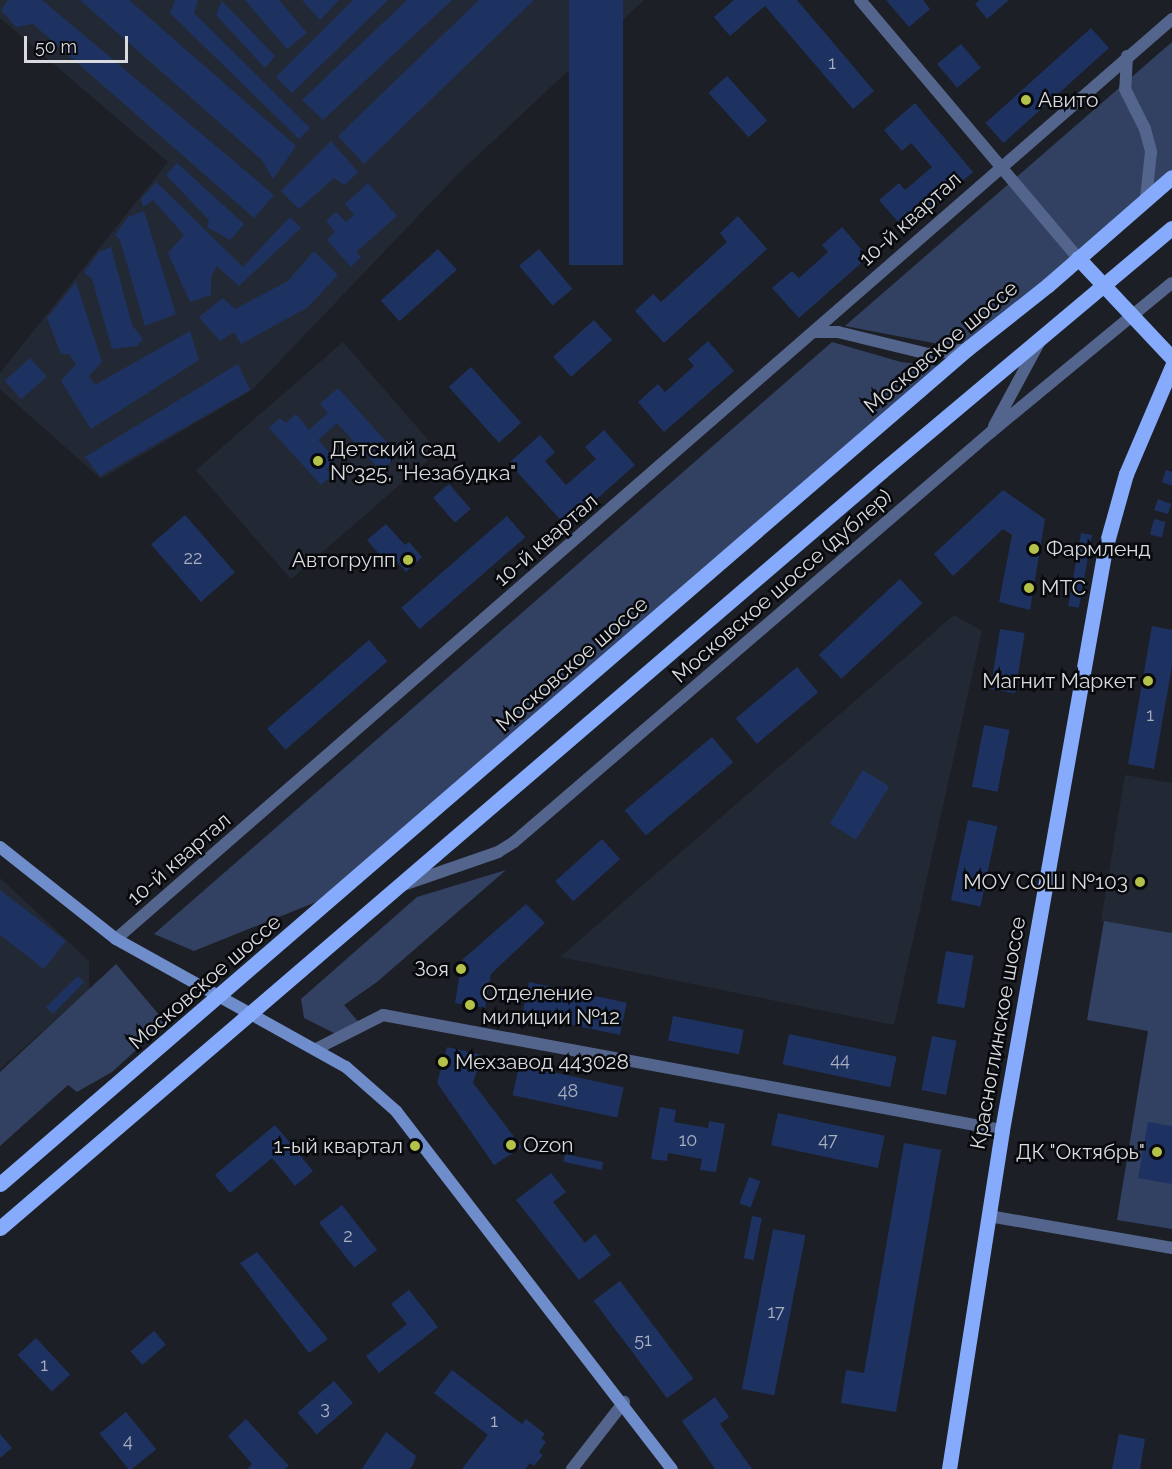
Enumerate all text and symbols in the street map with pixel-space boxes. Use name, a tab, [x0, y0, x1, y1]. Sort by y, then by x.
scale bar	[27, 24, 130, 62]
text: 50 m	[35, 36, 77, 57]
house number: 1	[828, 52, 836, 74]
place label: Авито	[1038, 87, 1098, 113]
marker: Авито	[1019, 93, 1033, 107]
street label: 10-й квартал	[854, 167, 966, 271]
street label: Московское шоссе	[859, 275, 1023, 419]
place label: Детский сад №325, "Незабудка"	[330, 436, 517, 486]
marker: Детский сад №325, "Незабудка"	[311, 454, 325, 468]
street label: Московское шоссе (дублер)	[667, 484, 897, 688]
street label: 10-й квартал	[489, 488, 603, 592]
place label: Фармленд	[1046, 536, 1151, 562]
marker: Фармленд	[1027, 542, 1041, 556]
house number: 22	[184, 547, 202, 569]
place label: Автогрупп	[292, 547, 396, 573]
marker: Автогрупп	[401, 553, 415, 567]
place label: МТС	[1041, 575, 1086, 601]
marker: МТС	[1022, 581, 1036, 595]
street label: Московское шоссе	[491, 591, 653, 737]
place label: Магнит Маркет	[982, 668, 1136, 694]
marker: Магнит Маркет	[1141, 674, 1155, 688]
house number: 1	[1146, 704, 1154, 726]
street label: 10-й квартал	[122, 807, 236, 911]
place label: МОУ СОШ №103	[963, 869, 1128, 895]
marker: МОУ СОШ №103	[1133, 875, 1147, 889]
street label: Московское шоссе	[124, 909, 286, 1055]
street label: Красноглинское шоссе	[965, 915, 1031, 1151]
place label: Зоя	[414, 956, 449, 982]
marker: Зоя	[454, 962, 468, 976]
place label: Отделение милиции №12	[482, 980, 620, 1030]
marker: Отделение милиции №12	[463, 998, 477, 1012]
place label: Мехзавод 443028	[455, 1049, 629, 1075]
house number: 44	[830, 1049, 850, 1071]
marker: Мехзавод 443028	[436, 1055, 450, 1069]
house number: 48	[558, 1080, 578, 1102]
house number: 10	[679, 1129, 697, 1151]
house number: 47	[818, 1129, 838, 1151]
place label: Ozon	[523, 1132, 574, 1158]
place label: 1-ый квартал	[273, 1133, 403, 1159]
marker: Ozon	[504, 1138, 518, 1152]
marker: 1-ый квартал	[408, 1139, 422, 1153]
place label: ДК "Октябрь"	[1015, 1139, 1145, 1165]
marker: ДК "Октябрь"	[1150, 1145, 1164, 1159]
house number: 2	[343, 1225, 353, 1247]
house number: 17	[767, 1301, 785, 1323]
house number: 51	[634, 1329, 652, 1351]
house number: 1	[40, 1354, 48, 1376]
house number: 3	[320, 1397, 330, 1419]
house number: 1	[490, 1410, 498, 1432]
house number: 4	[123, 1430, 133, 1452]

